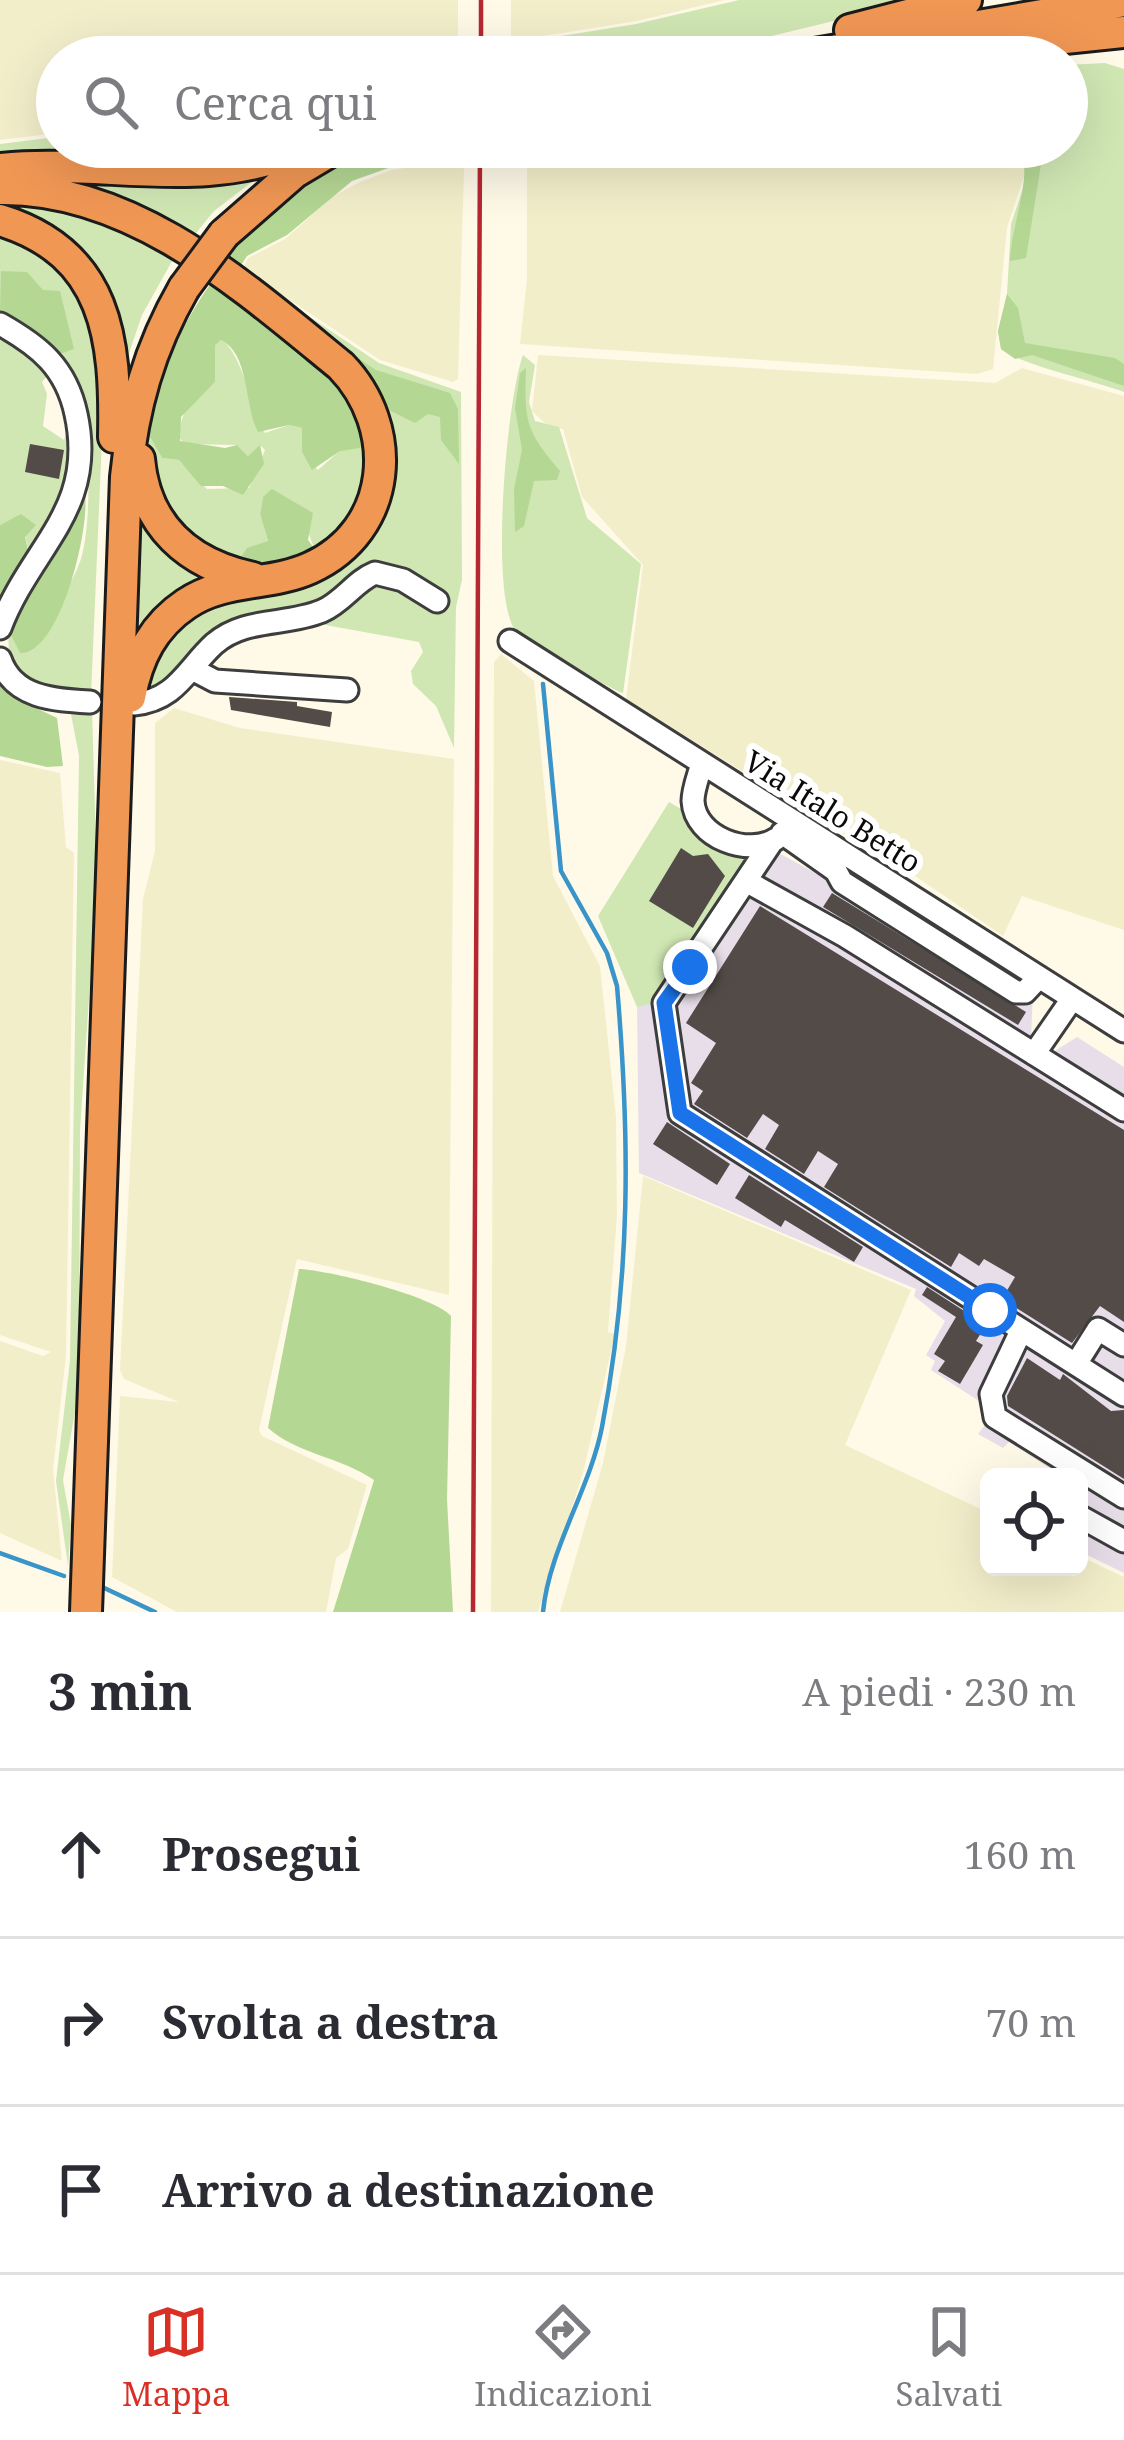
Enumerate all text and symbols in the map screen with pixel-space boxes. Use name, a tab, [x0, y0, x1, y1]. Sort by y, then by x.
search box	[36, 36, 1088, 168]
icon: search	[78, 69, 144, 135]
text: Cerca qui	[174, 72, 377, 133]
street label: Via Italo Betto	[737, 740, 929, 882]
route end	[663, 940, 717, 994]
route start	[963, 1283, 1017, 1337]
map controls	[980, 1468, 1088, 1576]
button: locate	[980, 1468, 1088, 1576]
text: 3 min	[48, 1655, 192, 1725]
text: A piedi · 230 m	[802, 1664, 1076, 1717]
icon: ahead	[48, 1821, 114, 1887]
text: Prosegui	[162, 1823, 360, 1884]
text: 160 m	[964, 1827, 1076, 1880]
icon: right	[48, 1989, 114, 2055]
text: Svolta a destra	[162, 1991, 499, 2052]
text: 70 m	[985, 1995, 1076, 2048]
icon: arrive	[48, 2157, 114, 2223]
text: Arrivo a destinazione	[162, 2159, 655, 2220]
tab: Mappa	[122, 2299, 231, 2416]
tab: Indicazioni	[474, 2299, 652, 2416]
tab: Salvati	[895, 2299, 1002, 2416]

